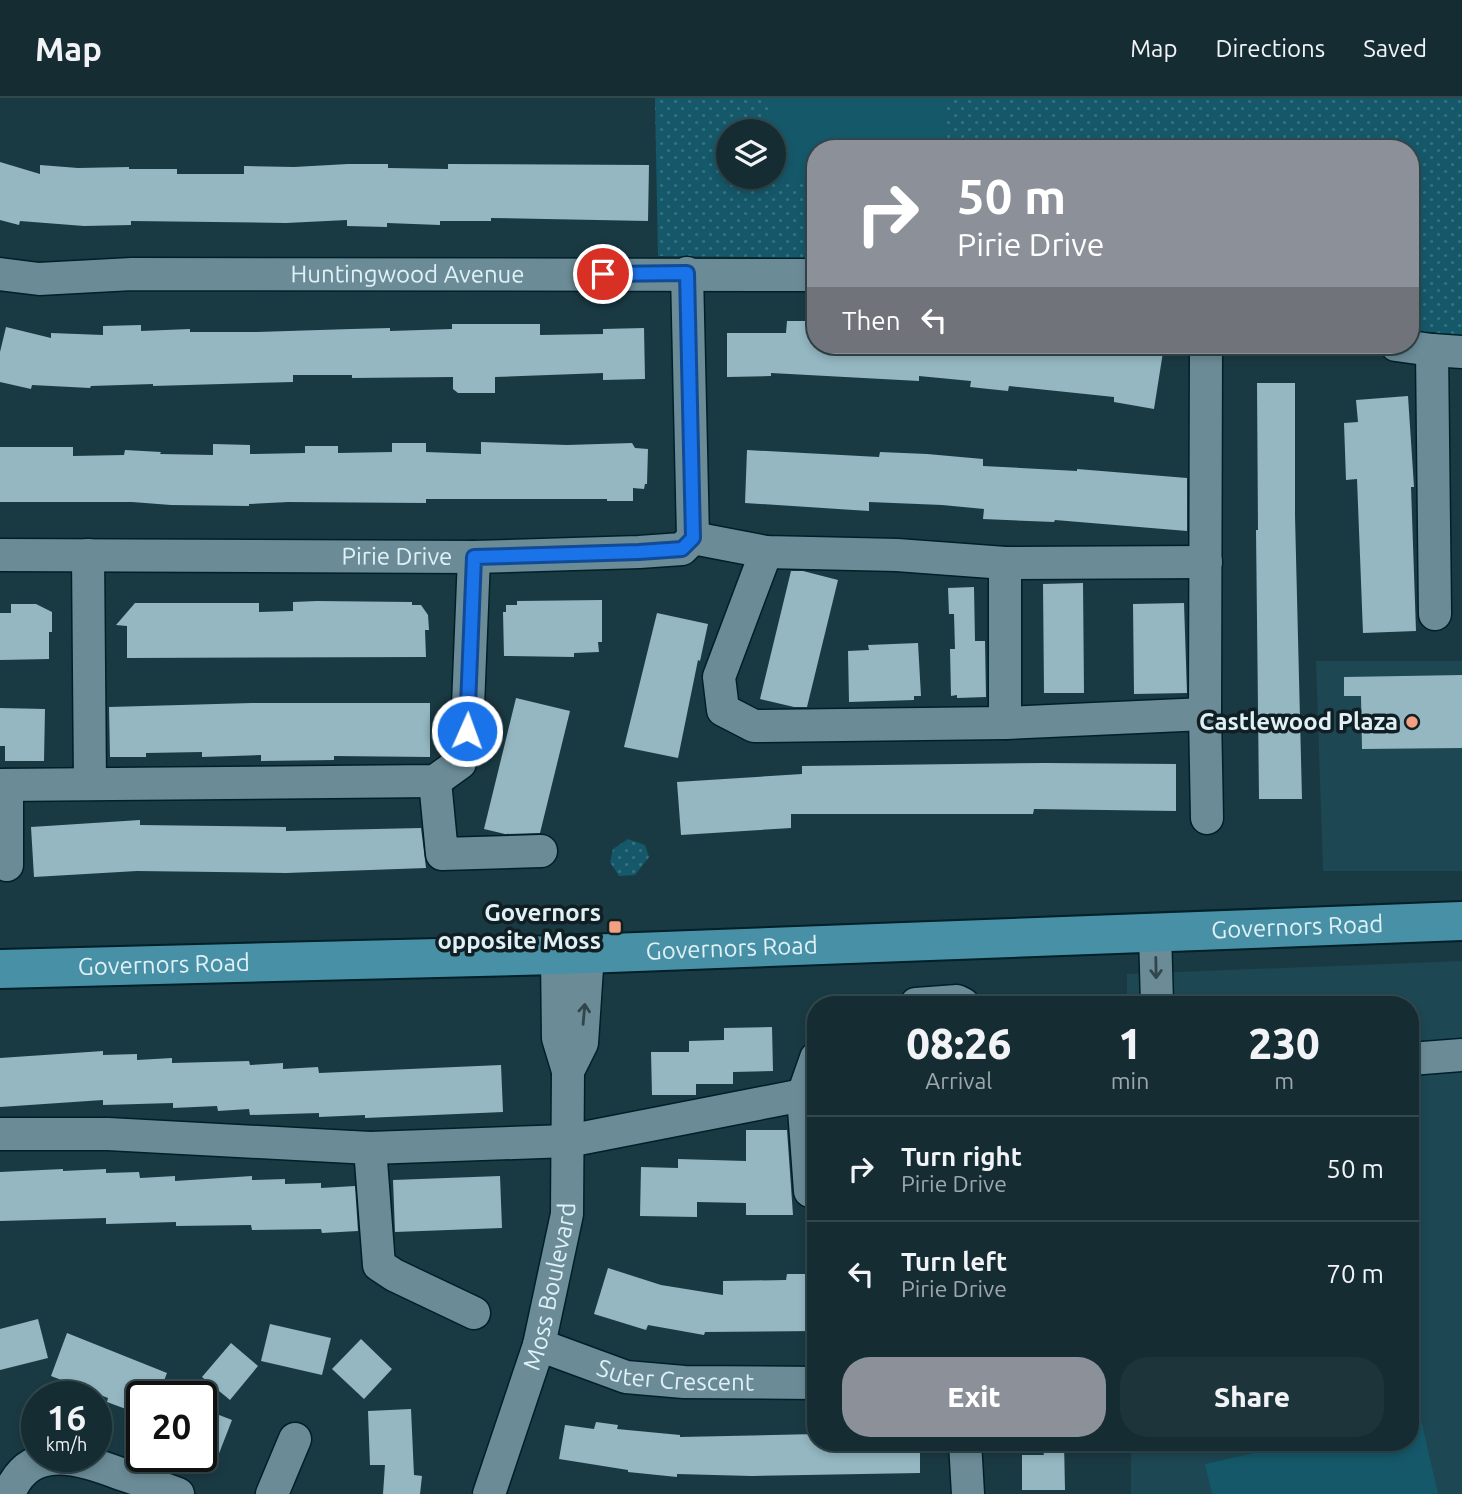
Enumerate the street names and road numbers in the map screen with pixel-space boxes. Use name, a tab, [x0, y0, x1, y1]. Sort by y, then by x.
street label: Huntingwood Avenue	[290, 260, 525, 288]
street label: Pirie Drive	[342, 542, 452, 570]
street label: Governors Road	[1211, 910, 1384, 943]
street label: Governors Road	[645, 931, 818, 965]
street label: Governors Road	[78, 949, 250, 980]
street label: Moss Boulevard	[518, 1203, 580, 1373]
street label: Suter Crescent	[593, 1354, 755, 1396]

